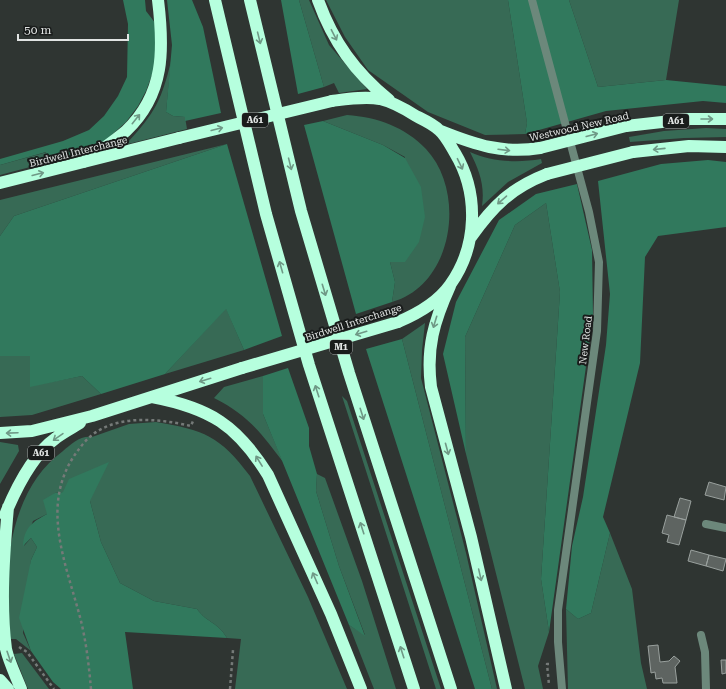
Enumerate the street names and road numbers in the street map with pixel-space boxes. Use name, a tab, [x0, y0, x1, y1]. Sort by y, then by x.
street label: Westwood New Road	[528, 110, 630, 143]
road number: A61	[242, 113, 268, 127]
road number: A61	[663, 114, 689, 128]
street label: Birdwell Interchange	[28, 134, 129, 169]
street label: Birdwell Interchange	[304, 302, 403, 343]
street label: New Road	[577, 315, 594, 365]
road number: M1	[330, 340, 352, 354]
road number: A61	[28, 446, 54, 460]

